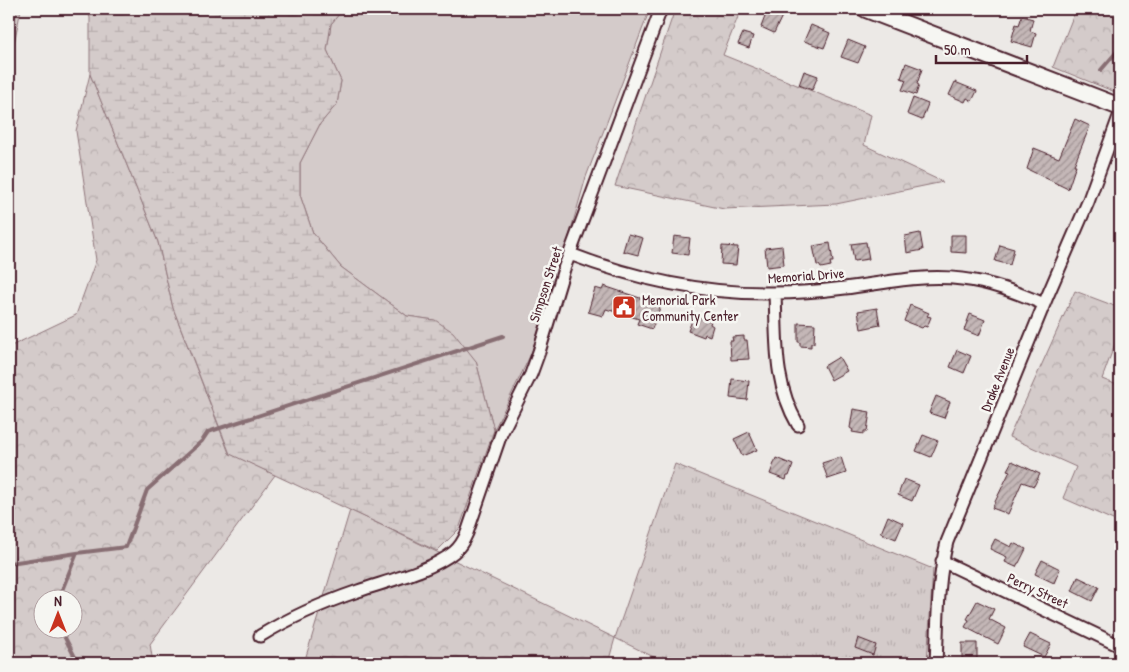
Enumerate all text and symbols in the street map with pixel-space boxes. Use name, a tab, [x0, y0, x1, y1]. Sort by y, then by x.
scale bar	[936, 32, 1028, 64]
text: 50 m	[944, 39, 971, 60]
street label: Simpson Street	[524, 244, 567, 324]
street label: Memorial Drive	[767, 263, 845, 287]
place label: Memorial Park Community Center	[642, 290, 739, 326]
public building icon: Memorial Park Community Center	[611, 294, 637, 320]
street label: Drake Avenue	[976, 344, 1019, 414]
street label: Perry Street	[1004, 568, 1072, 613]
north arrow	[32, 590, 82, 640]
text: N	[54, 591, 62, 610]

